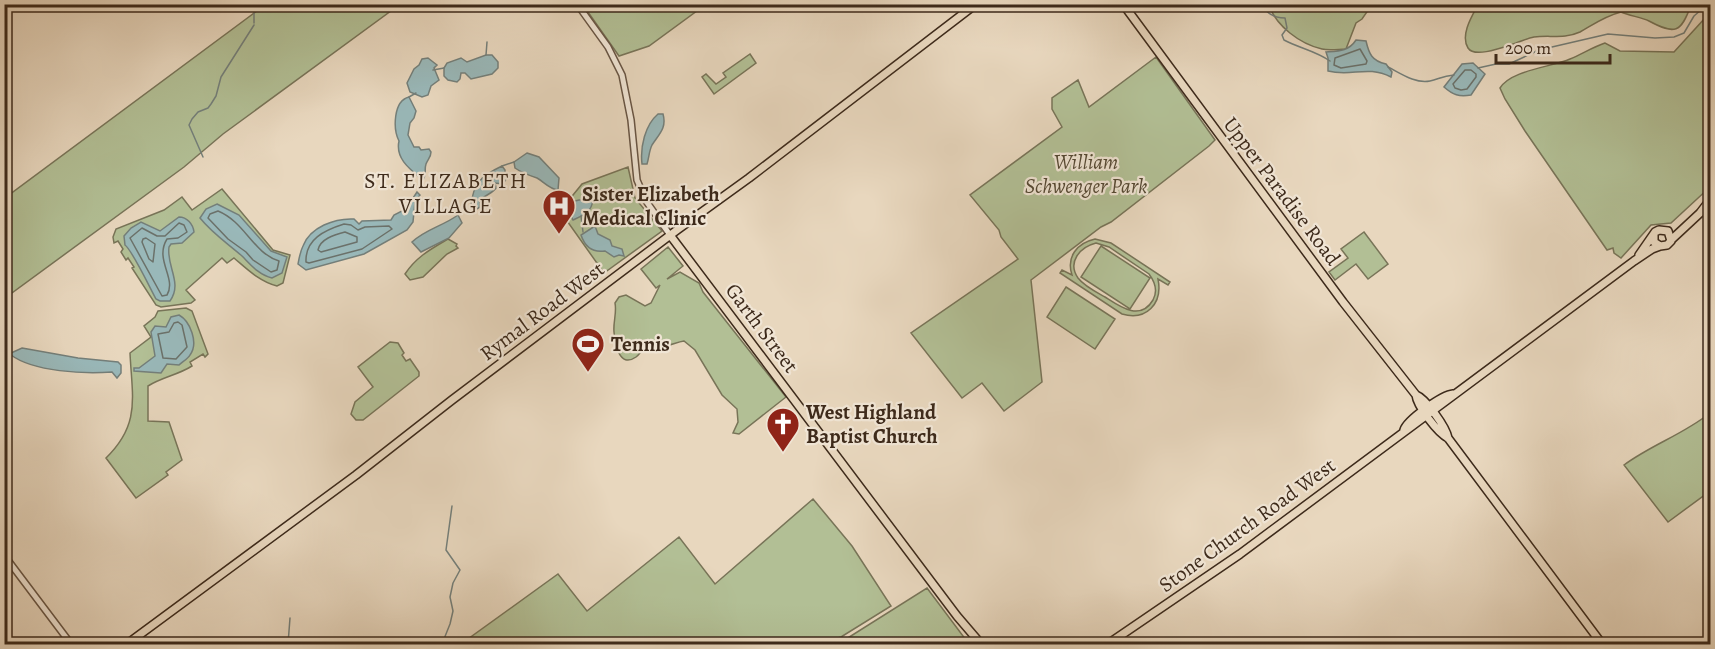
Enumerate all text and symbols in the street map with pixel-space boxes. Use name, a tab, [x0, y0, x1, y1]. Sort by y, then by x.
scale bar	[1496, 27, 1610, 65]
text: 200 m	[1505, 36, 1551, 60]
street label: Upper Paradise Road	[1217, 111, 1348, 272]
park label: William Schwenger Park	[1025, 148, 1147, 200]
district label: ST. ELIZABETH VILLAGE	[364, 166, 528, 221]
place label: Sister Elizabeth Medical Clinic	[582, 180, 720, 232]
hospital icon: Sister Elizabeth Medical Clinic	[541, 188, 577, 235]
street label: Rymal Road West	[474, 255, 610, 367]
street label: Garth Street	[719, 277, 805, 379]
sports icon: Tennis	[570, 326, 606, 373]
place label: Tennis	[611, 330, 670, 358]
place label: West Highland Baptist Church	[805, 398, 938, 450]
church icon: West Highland Baptist Church	[765, 406, 801, 453]
street label: Stone Church Road West	[1153, 451, 1341, 599]

